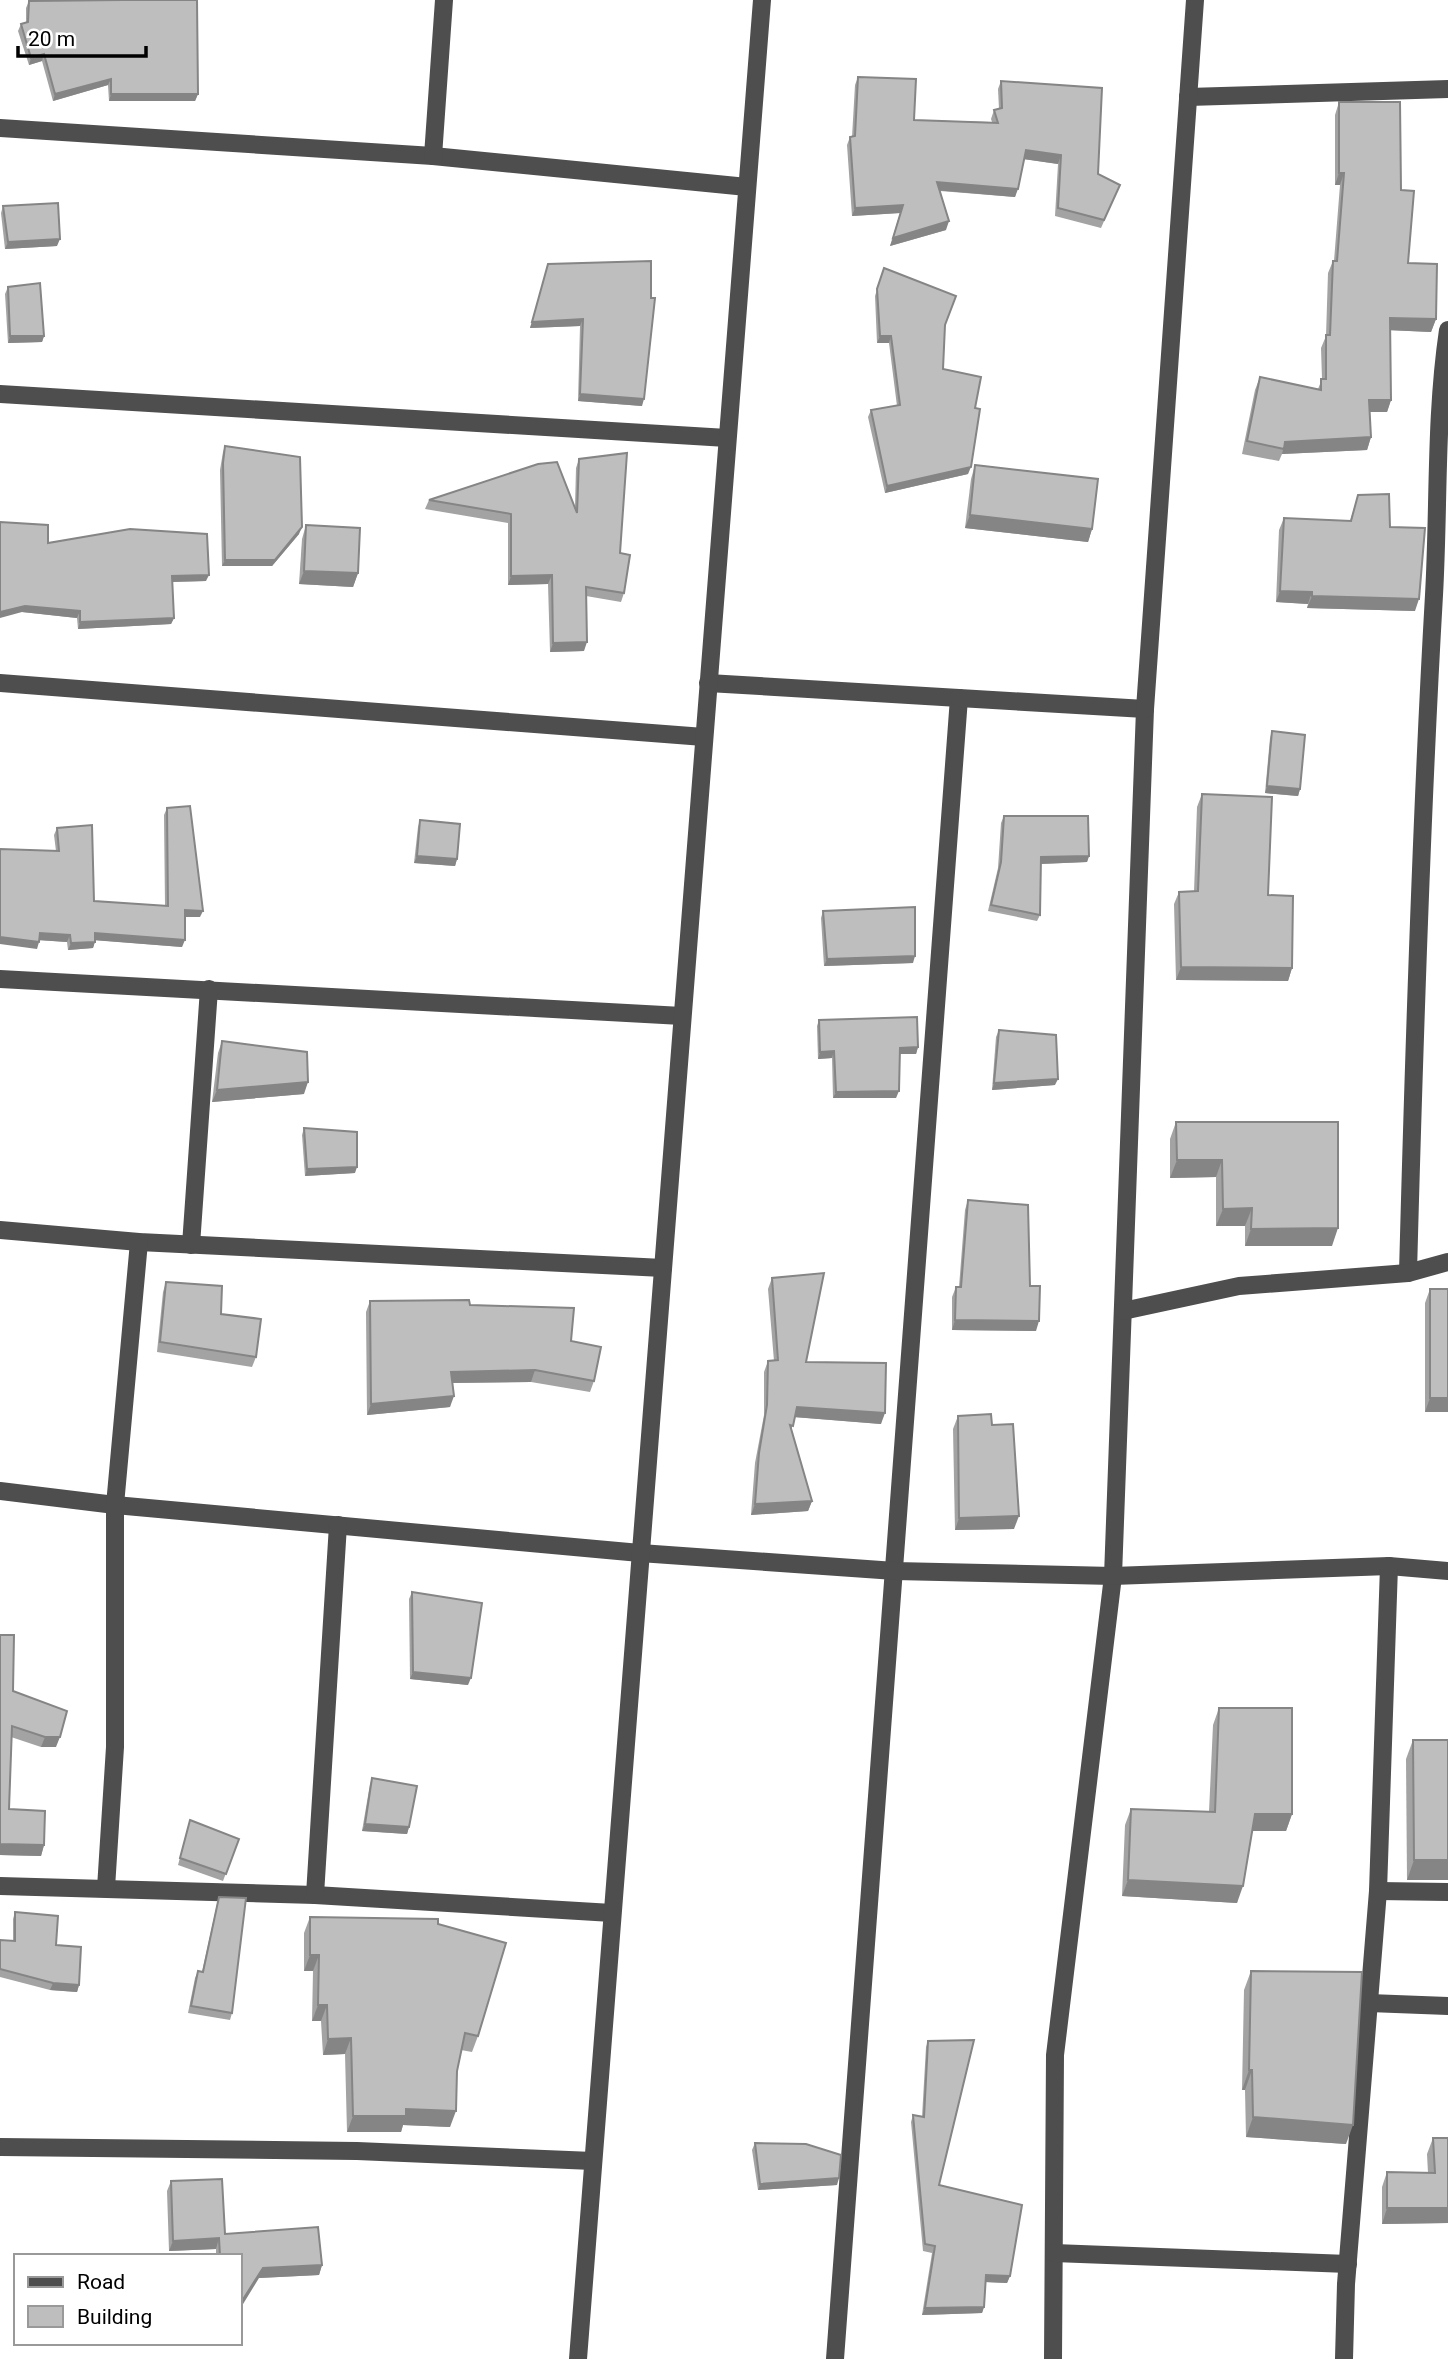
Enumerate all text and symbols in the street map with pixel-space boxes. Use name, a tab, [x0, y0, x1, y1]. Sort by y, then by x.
scale bar	[18, 14, 145, 58]
text: 20 m	[28, 27, 75, 51]
legend	[14, 2254, 242, 2345]
text: Road	[77, 2270, 125, 2294]
text: Building	[77, 2305, 152, 2329]

